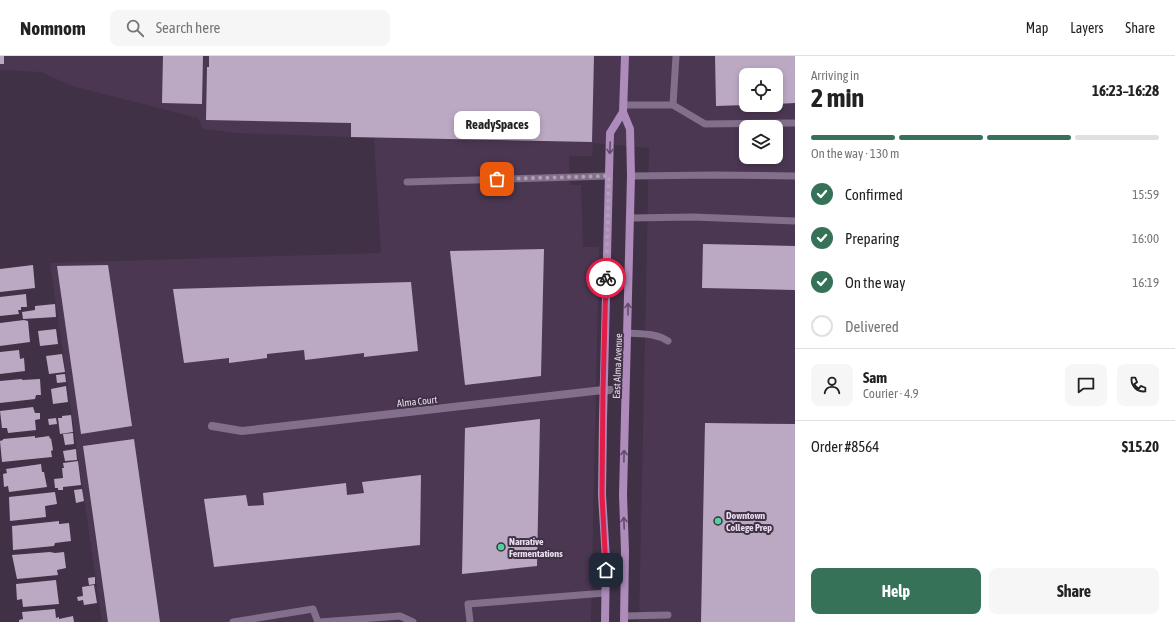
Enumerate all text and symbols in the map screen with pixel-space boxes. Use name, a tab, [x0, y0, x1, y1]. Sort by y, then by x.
search box	[110, 10, 390, 46]
text: Nomnom	[20, 17, 86, 39]
icon: search	[124, 17, 146, 39]
text: Search here	[156, 19, 220, 36]
text: Map	[1026, 20, 1048, 36]
text: Layers	[1070, 20, 1103, 36]
text: Share	[1125, 20, 1155, 36]
map controls	[739, 68, 783, 164]
button: locate	[739, 68, 783, 112]
text: Arriving in	[811, 68, 859, 83]
text: 16:23–16:28	[1092, 82, 1159, 99]
text: 2 min	[811, 83, 864, 113]
callout: ReadySpaces	[454, 111, 540, 139]
text: ReadySpaces	[466, 117, 528, 132]
button: layers	[739, 120, 783, 164]
one-way arrow	[606, 141, 614, 154]
text: On the way · 130 m	[811, 146, 899, 161]
pin	[480, 162, 514, 196]
icon: bag	[486, 168, 508, 190]
icon: check	[811, 183, 833, 205]
text: Confirmed	[845, 186, 903, 203]
text: 15:59	[1132, 187, 1159, 202]
icon: check	[811, 227, 833, 249]
text: Preparing	[845, 230, 899, 247]
text: 16:00	[1132, 231, 1159, 246]
courier	[586, 258, 626, 298]
icon: bike	[595, 267, 617, 289]
icon: check	[811, 271, 833, 293]
text: On the way	[845, 274, 906, 291]
text: 16:19	[1132, 275, 1159, 290]
one-way arrow	[624, 303, 632, 316]
text: Delivered	[845, 318, 899, 335]
street label: East Alma Avenue	[611, 333, 624, 399]
button: person	[811, 364, 853, 406]
button: chat	[1065, 364, 1107, 406]
button: phone	[1117, 364, 1159, 406]
text: Sam	[863, 369, 887, 386]
text: Courier · 4.9	[863, 386, 919, 401]
street label: Alma Court	[396, 394, 438, 409]
text: Order #8564	[811, 438, 879, 455]
text: $15.20	[1122, 438, 1159, 455]
one-way arrow	[620, 450, 628, 463]
place label: Downtown College Prep	[726, 510, 772, 533]
marker: Downtown College Prep	[713, 516, 723, 526]
one-way arrow	[620, 517, 628, 530]
place label: Narrative Fermentations	[509, 536, 563, 559]
marker: Narrative Fermentations	[496, 542, 506, 552]
pin	[589, 553, 623, 587]
icon: home	[595, 559, 617, 581]
button: Help	[811, 568, 981, 614]
button: Share	[989, 568, 1159, 614]

